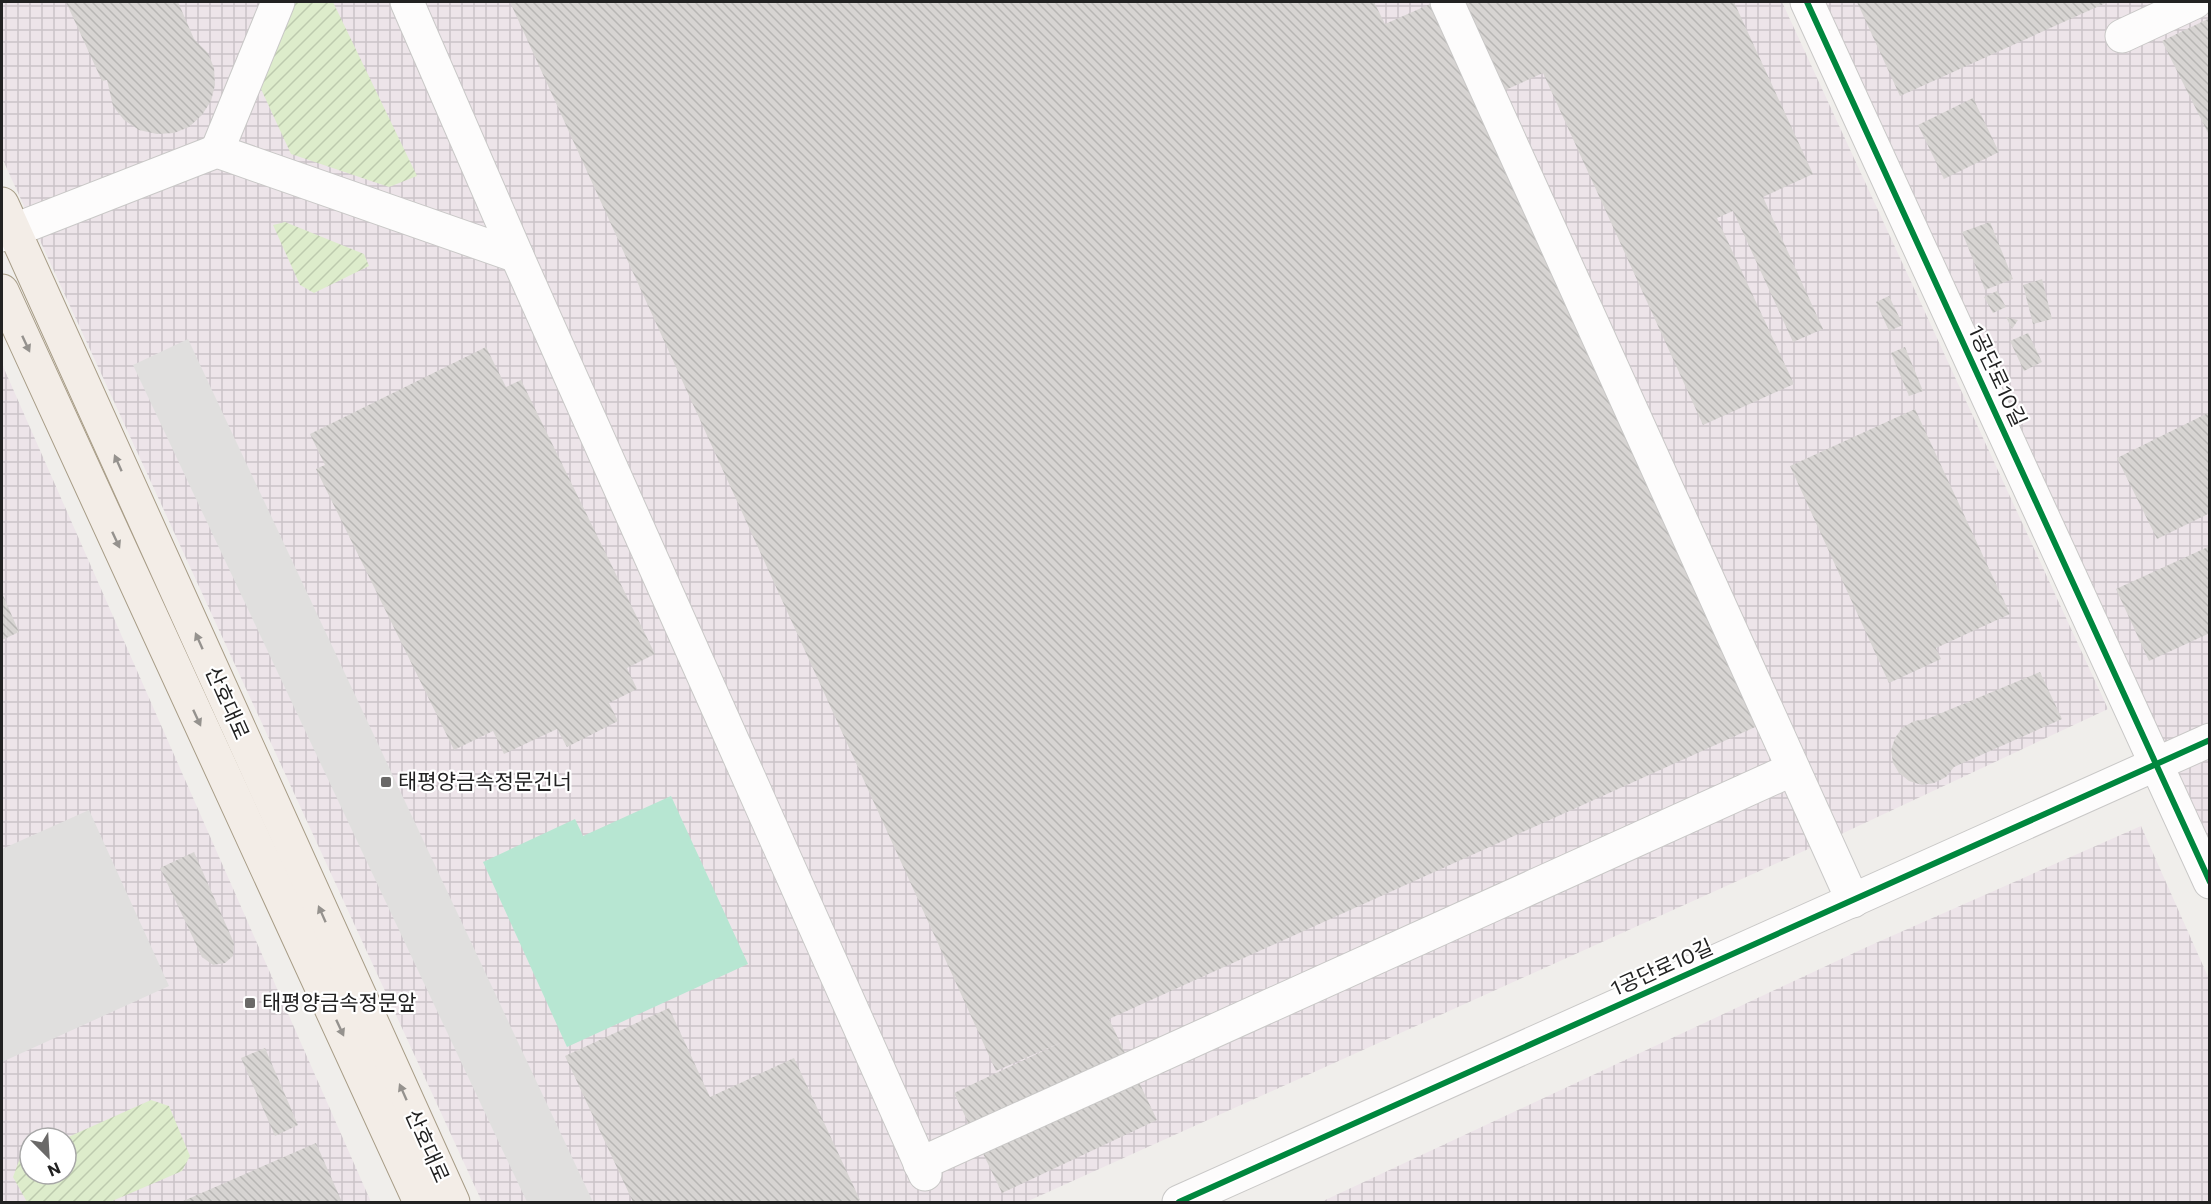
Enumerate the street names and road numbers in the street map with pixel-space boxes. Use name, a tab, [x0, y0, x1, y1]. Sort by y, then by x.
street label: 1공단로10길	[1964, 321, 2033, 430]
street label: 산호대로	[201, 662, 256, 743]
street label: 1공단로10길	[1607, 933, 1716, 1000]
street label: 산호대로	[401, 1105, 456, 1186]

